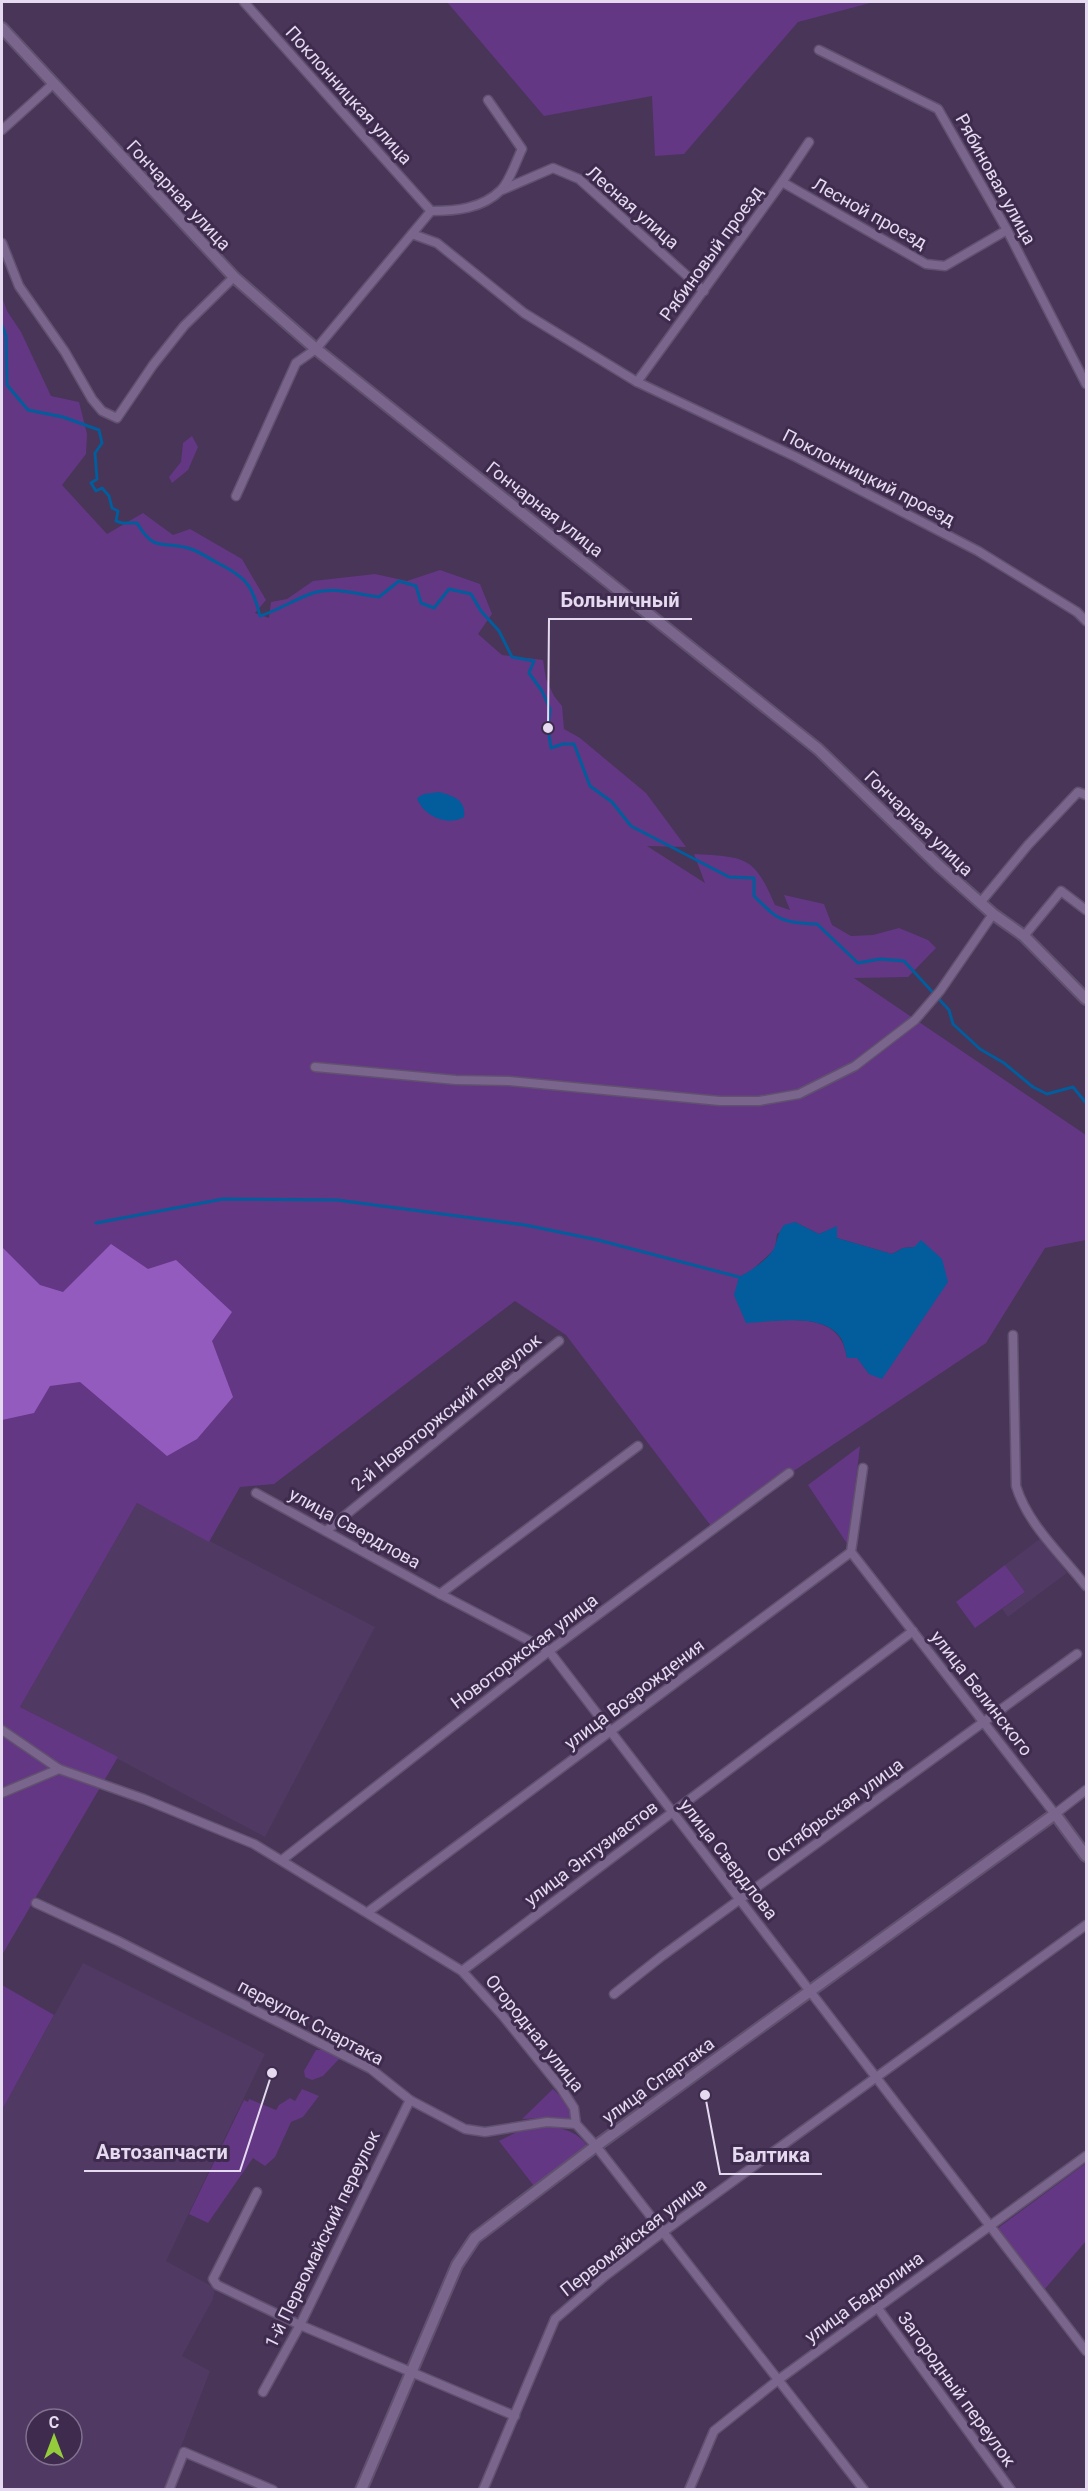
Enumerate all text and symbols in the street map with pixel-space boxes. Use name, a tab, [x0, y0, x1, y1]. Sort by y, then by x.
street label: Поклонницкая улица	[281, 22, 417, 168]
street label: Рябиновая улица	[951, 110, 1041, 248]
street label: Гончарная улица	[123, 136, 235, 254]
street label: Лесная улица	[582, 161, 684, 253]
street label: Лесной проезд	[809, 173, 931, 253]
street label: Рябиновый проезд	[655, 181, 767, 325]
street label: Поклонницкий проезд	[779, 424, 959, 530]
street label: Гончарная улица	[482, 457, 608, 561]
callout: Больничный	[549, 581, 692, 619]
text: Больничный	[560, 588, 680, 612]
street label: Гончарная улица	[860, 766, 978, 880]
street label: 2-й Новоторжский переулок	[347, 1329, 545, 1495]
street label: улица Свердлова	[286, 1483, 424, 1573]
street label: Новоторжская улица	[446, 1589, 602, 1713]
street label: улица Белинского	[927, 1626, 1037, 1760]
street label: улица Возрождения	[560, 1635, 708, 1753]
street label: Октябрьская улица	[763, 1754, 907, 1866]
street label: улица Свердлова	[675, 1795, 783, 1923]
street label: улица Энтузиастов	[520, 1796, 662, 1910]
street label: Огородная улица	[481, 1970, 589, 2096]
street label: переулок Спартака	[235, 1975, 387, 2069]
street label: улица Спартака	[598, 2032, 718, 2128]
street label: 1-й Первомайский переулок	[260, 2127, 384, 2351]
callout: Автозапчасти	[84, 2133, 240, 2171]
callout: Балтика	[720, 2136, 822, 2174]
text: Автозапчасти	[96, 2140, 228, 2164]
text: Балтика	[732, 2143, 810, 2167]
street label: Первомайская улица	[556, 2174, 710, 2300]
street label: улица Бадюлина	[801, 2247, 927, 2347]
street label: Загородный переулок	[894, 2308, 1020, 2471]
north arrow	[24, 2407, 84, 2467]
text: С	[49, 2413, 59, 2432]

